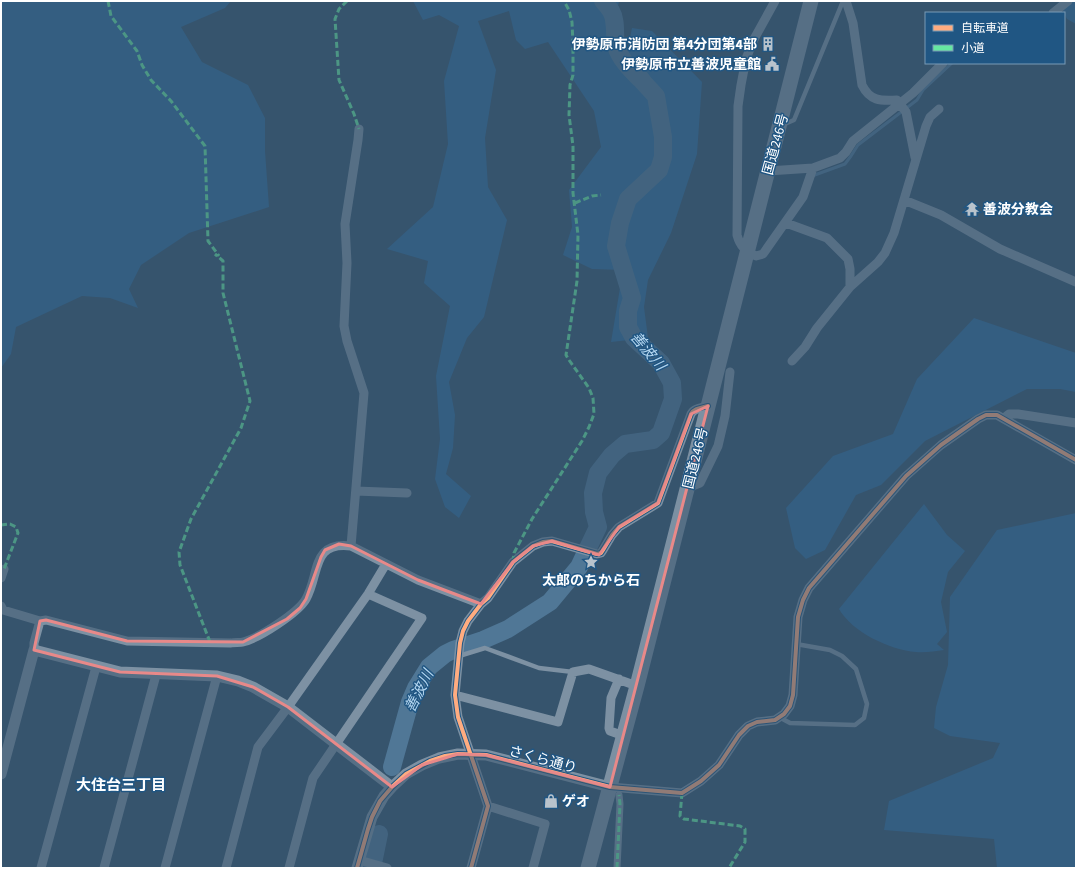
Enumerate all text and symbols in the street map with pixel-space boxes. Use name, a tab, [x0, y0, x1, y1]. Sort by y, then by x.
legend	[925, 12, 1065, 64]
text: 自転車道	[961, 20, 1009, 37]
place label: 伊勢原市消防団 第4分団第4部	[571, 35, 757, 55]
building icon: 伊勢原市消防団 第4分団第4部	[760, 36, 776, 52]
text: 小道	[961, 40, 985, 57]
place label: 伊勢原市立善波児童館	[621, 55, 761, 75]
public building icon: 伊勢原市立善波児童館	[764, 56, 780, 72]
street label: 国道246号	[758, 111, 794, 177]
place label: 善波分教会	[983, 200, 1053, 220]
temple icon: 善波分教会	[964, 201, 980, 217]
water label: 善波川	[625, 327, 671, 377]
street label: 国道246号	[679, 425, 713, 491]
place icon: 太郎のちから石	[583, 554, 599, 570]
place label: 太郎のちから石	[542, 571, 640, 591]
water label: 善波川	[400, 665, 440, 716]
street label: さくら通り	[506, 741, 579, 779]
district label: 大住台三丁目	[76, 775, 166, 796]
place label: ゲオ	[562, 792, 590, 812]
shop icon: ゲオ	[543, 793, 559, 809]

